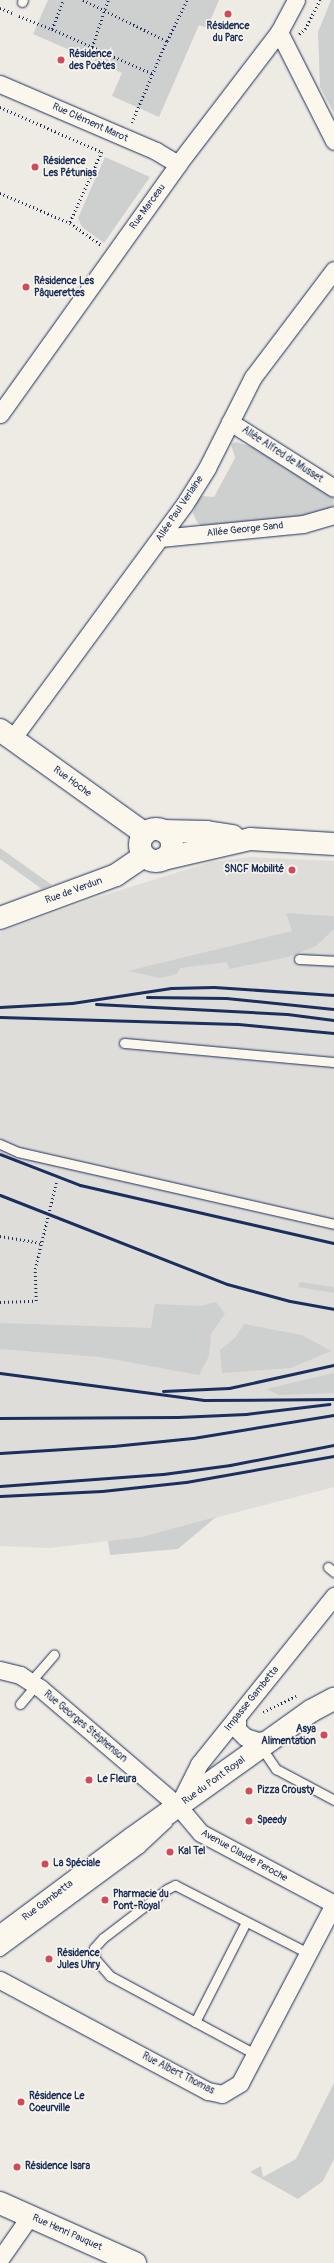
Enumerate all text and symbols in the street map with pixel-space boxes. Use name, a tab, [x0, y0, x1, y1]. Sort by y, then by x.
marker: Résidence du Parc	[223, 9, 233, 19]
place label: Résidence du Parc	[207, 20, 249, 44]
place label: Résidence des Poètes	[69, 48, 115, 72]
marker: Résidence des Poètes	[56, 55, 66, 65]
street label: Rue Clément Marot	[50, 101, 130, 145]
place label: Résidence Les Pétunias	[43, 155, 97, 178]
marker: Résidence Les Pétunias	[30, 162, 40, 172]
street label: Rue Marceau	[128, 182, 168, 232]
place label: Résidence Les Pâquerettes	[34, 275, 94, 298]
marker: Résidence Les Pâquerettes	[21, 282, 31, 292]
street label: Allée Alfred de Musset	[239, 424, 325, 486]
street label: Allée Paul Verlaine	[154, 474, 206, 544]
street label: Allée George Sand	[206, 520, 284, 540]
street label: Rue Hoche	[51, 764, 93, 800]
place label: SNCF Mobilité	[224, 864, 284, 876]
marker: SNCF Mobilité	[287, 865, 297, 875]
street label: Rue de Verdun	[44, 875, 104, 907]
street label: Impasse Gambetta	[222, 1664, 282, 1734]
street label: Rue Georges Stéphenson	[41, 1689, 129, 1765]
place label: Asya Alimentation	[261, 1723, 316, 1746]
marker: Asya Alimentation	[319, 1730, 329, 1740]
street label: Rue du Pont Royal	[180, 1754, 248, 1808]
place label: Le Fleura	[97, 1774, 136, 1786]
marker: Le Fleura	[84, 1775, 94, 1785]
place label: Pizza Crousty	[257, 1785, 314, 1797]
marker: Pizza Crousty	[244, 1786, 254, 1796]
place label: Speedy	[257, 1815, 287, 1827]
marker: Speedy	[244, 1816, 254, 1826]
street label: Avenue Claude Peroche	[199, 1827, 289, 1885]
place label: Kal Tel	[178, 1846, 205, 1858]
marker: Kal Tel	[165, 1847, 175, 1857]
place label: La Spéciale	[53, 1858, 100, 1870]
marker: La Spéciale	[40, 1859, 50, 1869]
street label: Rue Gambetta	[20, 1878, 76, 1924]
place label: Pharmacie du Pont-Royal	[113, 1888, 169, 1912]
marker: Pharmacie du Pont-Royal	[100, 1895, 110, 1905]
place label: Résidence Jules Uhry	[57, 1947, 100, 1970]
marker: Résidence Jules Uhry	[44, 1954, 54, 1964]
street label: Rue Albert Thomas	[140, 2051, 216, 2097]
place label: Résidence Le Coeurville	[29, 2090, 84, 2114]
marker: Résidence Le Coeurville	[16, 2097, 26, 2107]
place label: Résidence Isara	[25, 2161, 90, 2173]
marker: Résidence Isara	[12, 2162, 22, 2172]
street label: Rue Henri Pauquet	[30, 2212, 104, 2254]

